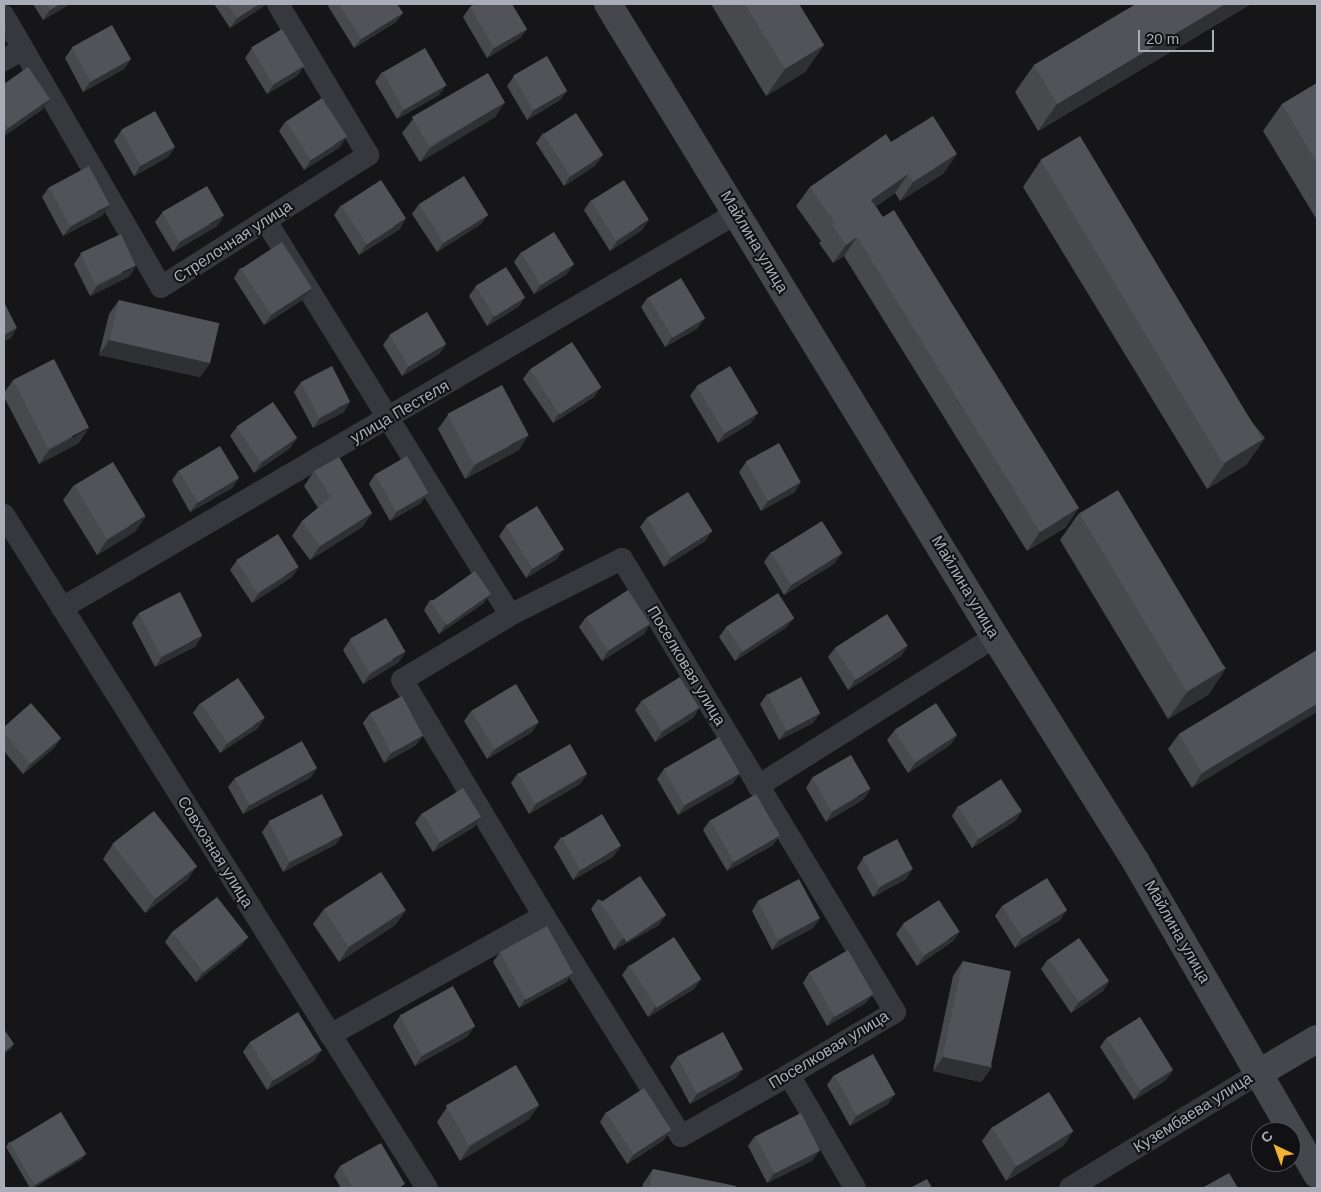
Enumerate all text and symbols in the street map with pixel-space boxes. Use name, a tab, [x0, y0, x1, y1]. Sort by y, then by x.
scale bar	[1141, 20, 1217, 52]
text: 20 m	[1146, 30, 1179, 47]
street label: Майлина улица	[716, 187, 792, 297]
street label: Стрелочная улица	[170, 197, 296, 287]
street label: улица Пестеля	[347, 376, 453, 448]
street label: Майлина улица	[927, 532, 1003, 642]
street label: Поселковая улица	[643, 603, 729, 729]
street label: Совхозная улица	[173, 793, 257, 911]
street label: Майлина улица	[1140, 877, 1214, 987]
street label: Поселковая улица	[766, 1007, 892, 1093]
street label: Кузембаева улица	[1130, 1069, 1256, 1157]
north arrow	[1251, 1122, 1301, 1172]
text: С	[1258, 1127, 1276, 1146]

